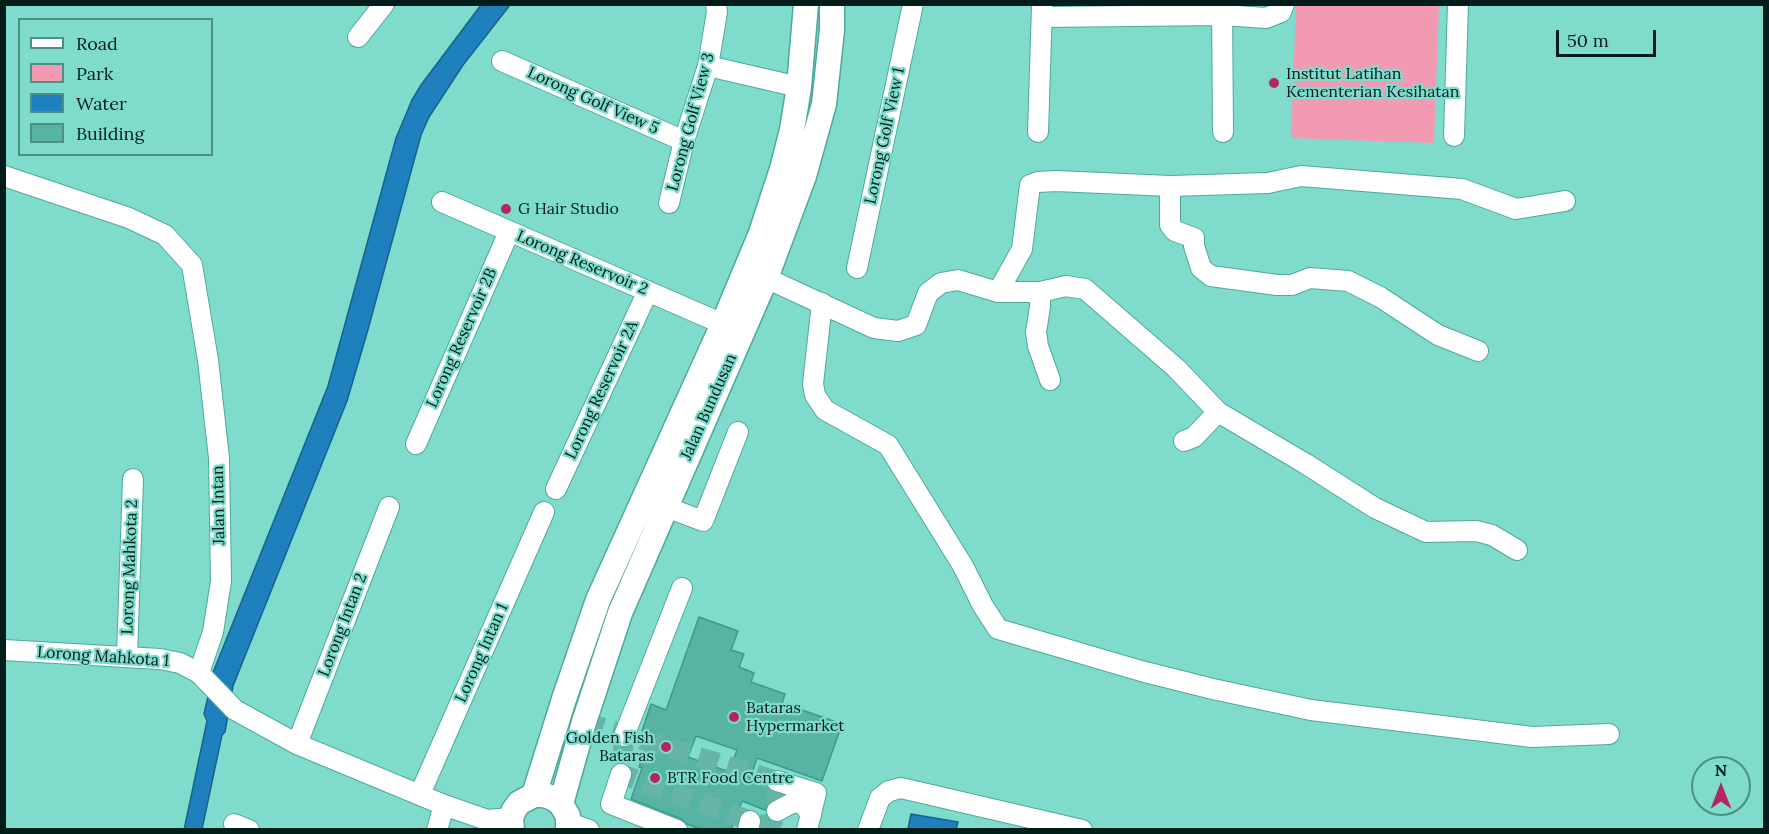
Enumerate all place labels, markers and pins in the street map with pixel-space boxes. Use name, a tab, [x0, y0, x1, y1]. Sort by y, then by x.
place label: Institut Latihan Kementerian Kesihatan	[1286, 64, 1460, 102]
marker: Institut Latihan Kementerian Kesihatan	[1267, 76, 1281, 90]
place label: G Hair Studio	[518, 199, 619, 219]
marker: G Hair Studio	[499, 202, 513, 216]
place label: Bataras Hypermarket	[746, 698, 844, 736]
marker: Bataras Hypermarket	[727, 710, 741, 724]
place label: Golden Fish Bataras	[566, 728, 654, 766]
marker: Golden Fish Bataras	[659, 740, 673, 754]
place label: BTR Food Centre	[667, 768, 793, 788]
marker: BTR Food Centre	[648, 771, 662, 785]

